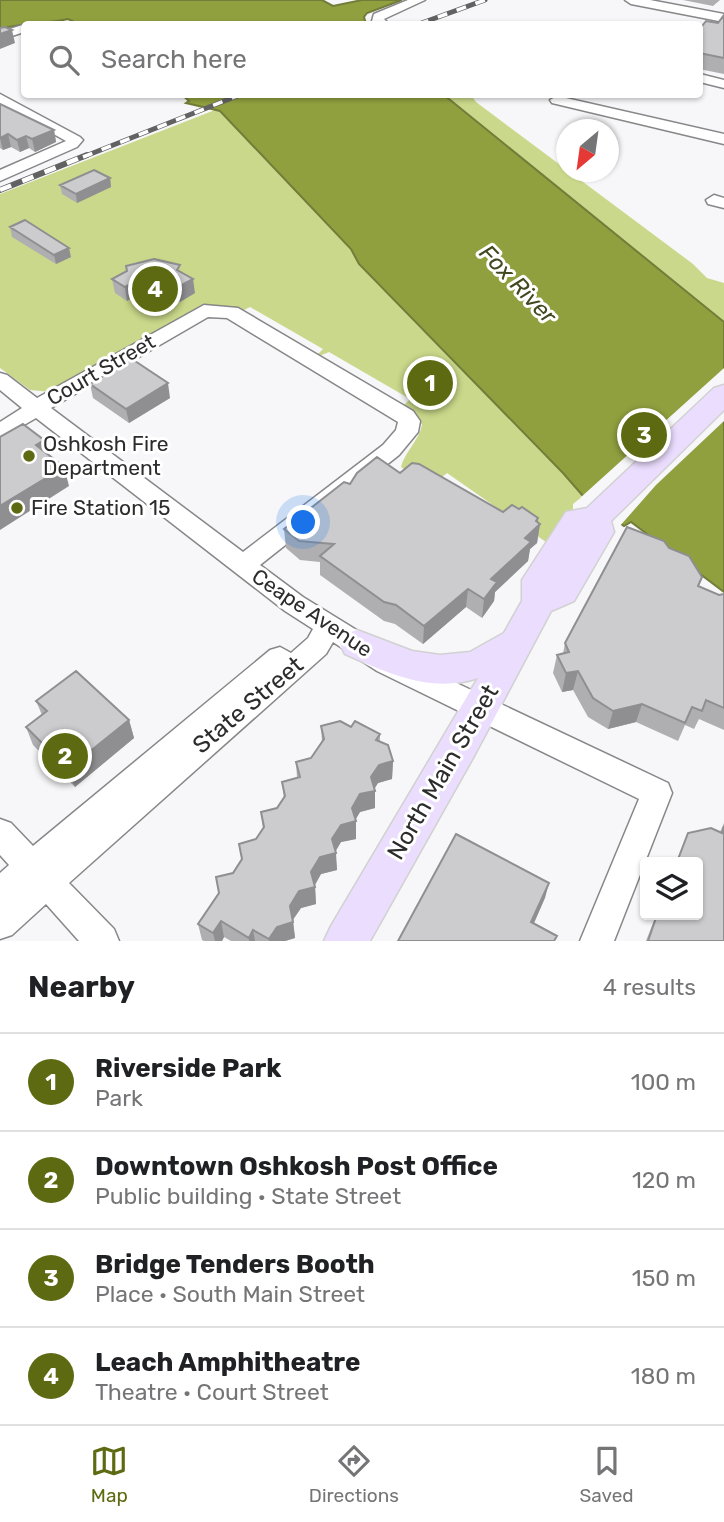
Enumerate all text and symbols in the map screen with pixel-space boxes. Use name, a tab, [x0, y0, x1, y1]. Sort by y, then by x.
search box	[21, 21, 703, 98]
icon: search	[45, 41, 83, 79]
text: Search here	[101, 44, 247, 75]
north arrow	[556, 119, 619, 182]
water label: Fox River	[474, 239, 563, 330]
pin: 4	[132, 263, 178, 315]
street label: Court Street	[42, 329, 159, 411]
pin: 1	[407, 357, 453, 409]
pin: 3	[621, 409, 667, 461]
place label: Oshkosh Fire Department	[43, 431, 169, 480]
marker: Oshkosh Fire Department	[21, 448, 37, 464]
place label: Fire Station 15	[31, 495, 170, 520]
marker: Fire Station 15	[9, 500, 25, 516]
your location	[286, 505, 320, 539]
street label: Ceape Avenue	[247, 563, 377, 662]
street label: State Street	[187, 651, 309, 759]
street label: North Main Street	[382, 680, 504, 864]
pin: 2	[42, 730, 88, 782]
map controls	[640, 857, 703, 920]
button: layers	[640, 857, 703, 920]
text: Nearby	[28, 969, 135, 1005]
text: 4 results	[603, 973, 696, 1001]
text: Riverside Park	[95, 1053, 281, 1084]
text: 1	[45, 1068, 57, 1096]
text: 100 m	[631, 1068, 696, 1096]
text: Park	[95, 1084, 143, 1112]
text: Downtown Oshkosh Post Office	[95, 1151, 498, 1182]
text: 2	[44, 1166, 58, 1194]
text: 120 m	[632, 1166, 696, 1194]
text: Public building · State Street	[95, 1182, 401, 1210]
text: Bridge Tenders Booth	[95, 1249, 375, 1280]
text: 3	[43, 1264, 59, 1292]
text: 150 m	[632, 1264, 696, 1292]
text: Place · South Main Street	[95, 1280, 365, 1308]
text: Leach Amphitheatre	[95, 1347, 360, 1378]
text: 4	[43, 1362, 59, 1390]
text: 180 m	[631, 1362, 696, 1390]
text: Theatre · Court Street	[95, 1378, 329, 1406]
tab: Map	[90, 1442, 128, 1507]
tab: Directions	[309, 1442, 399, 1507]
tab: Saved	[579, 1442, 634, 1507]

